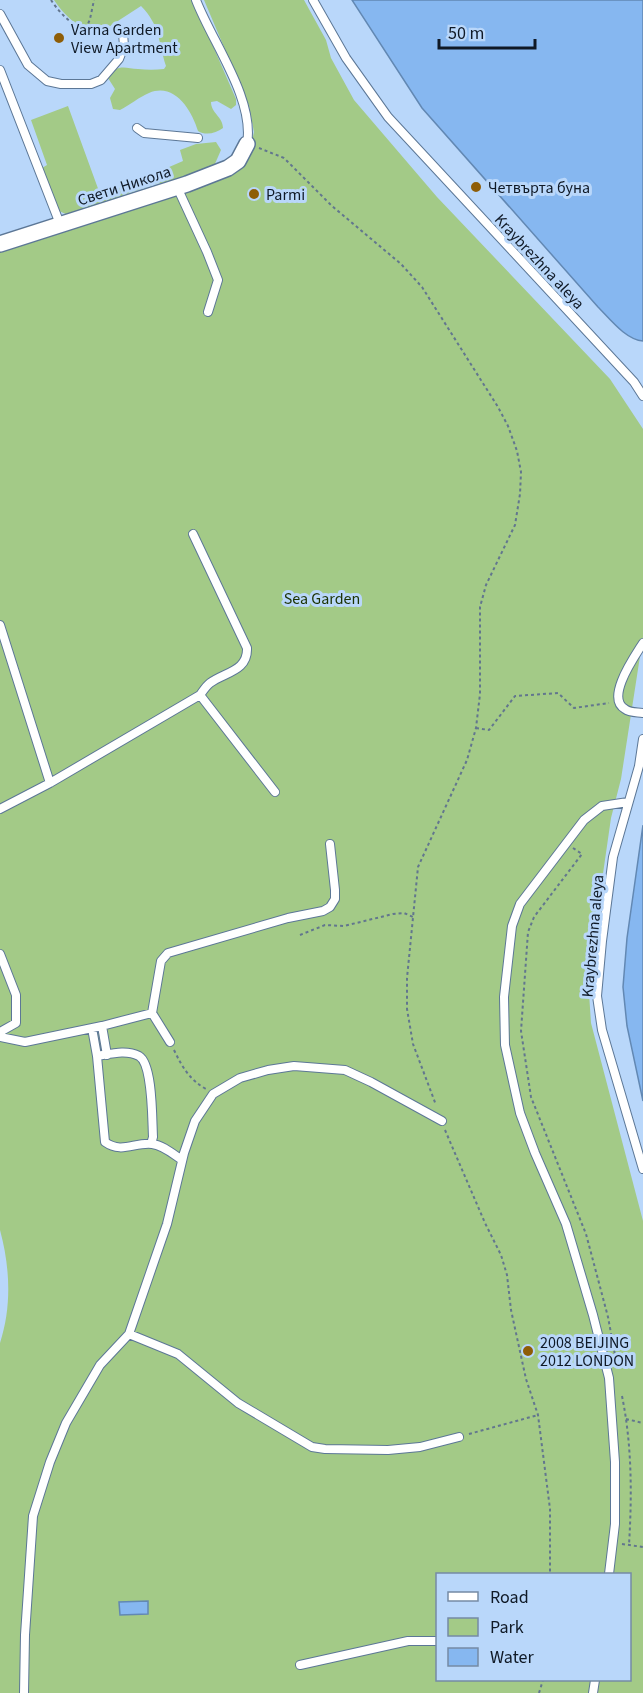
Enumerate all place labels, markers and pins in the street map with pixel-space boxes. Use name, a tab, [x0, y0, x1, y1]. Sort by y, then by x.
place label: Varna Garden View Apartment	[71, 19, 178, 59]
marker: Varna Garden View Apartment	[52, 31, 66, 45]
place label: Четвърта буна	[488, 177, 590, 199]
marker: Четвърта буна	[469, 180, 483, 194]
place label: Parmi	[266, 184, 305, 206]
marker: Parmi	[247, 187, 261, 201]
place label: 2008 BEIJING 2012 LONDON	[540, 1332, 634, 1372]
marker: 2008 BEIJING 2012 LONDON	[521, 1344, 535, 1358]

